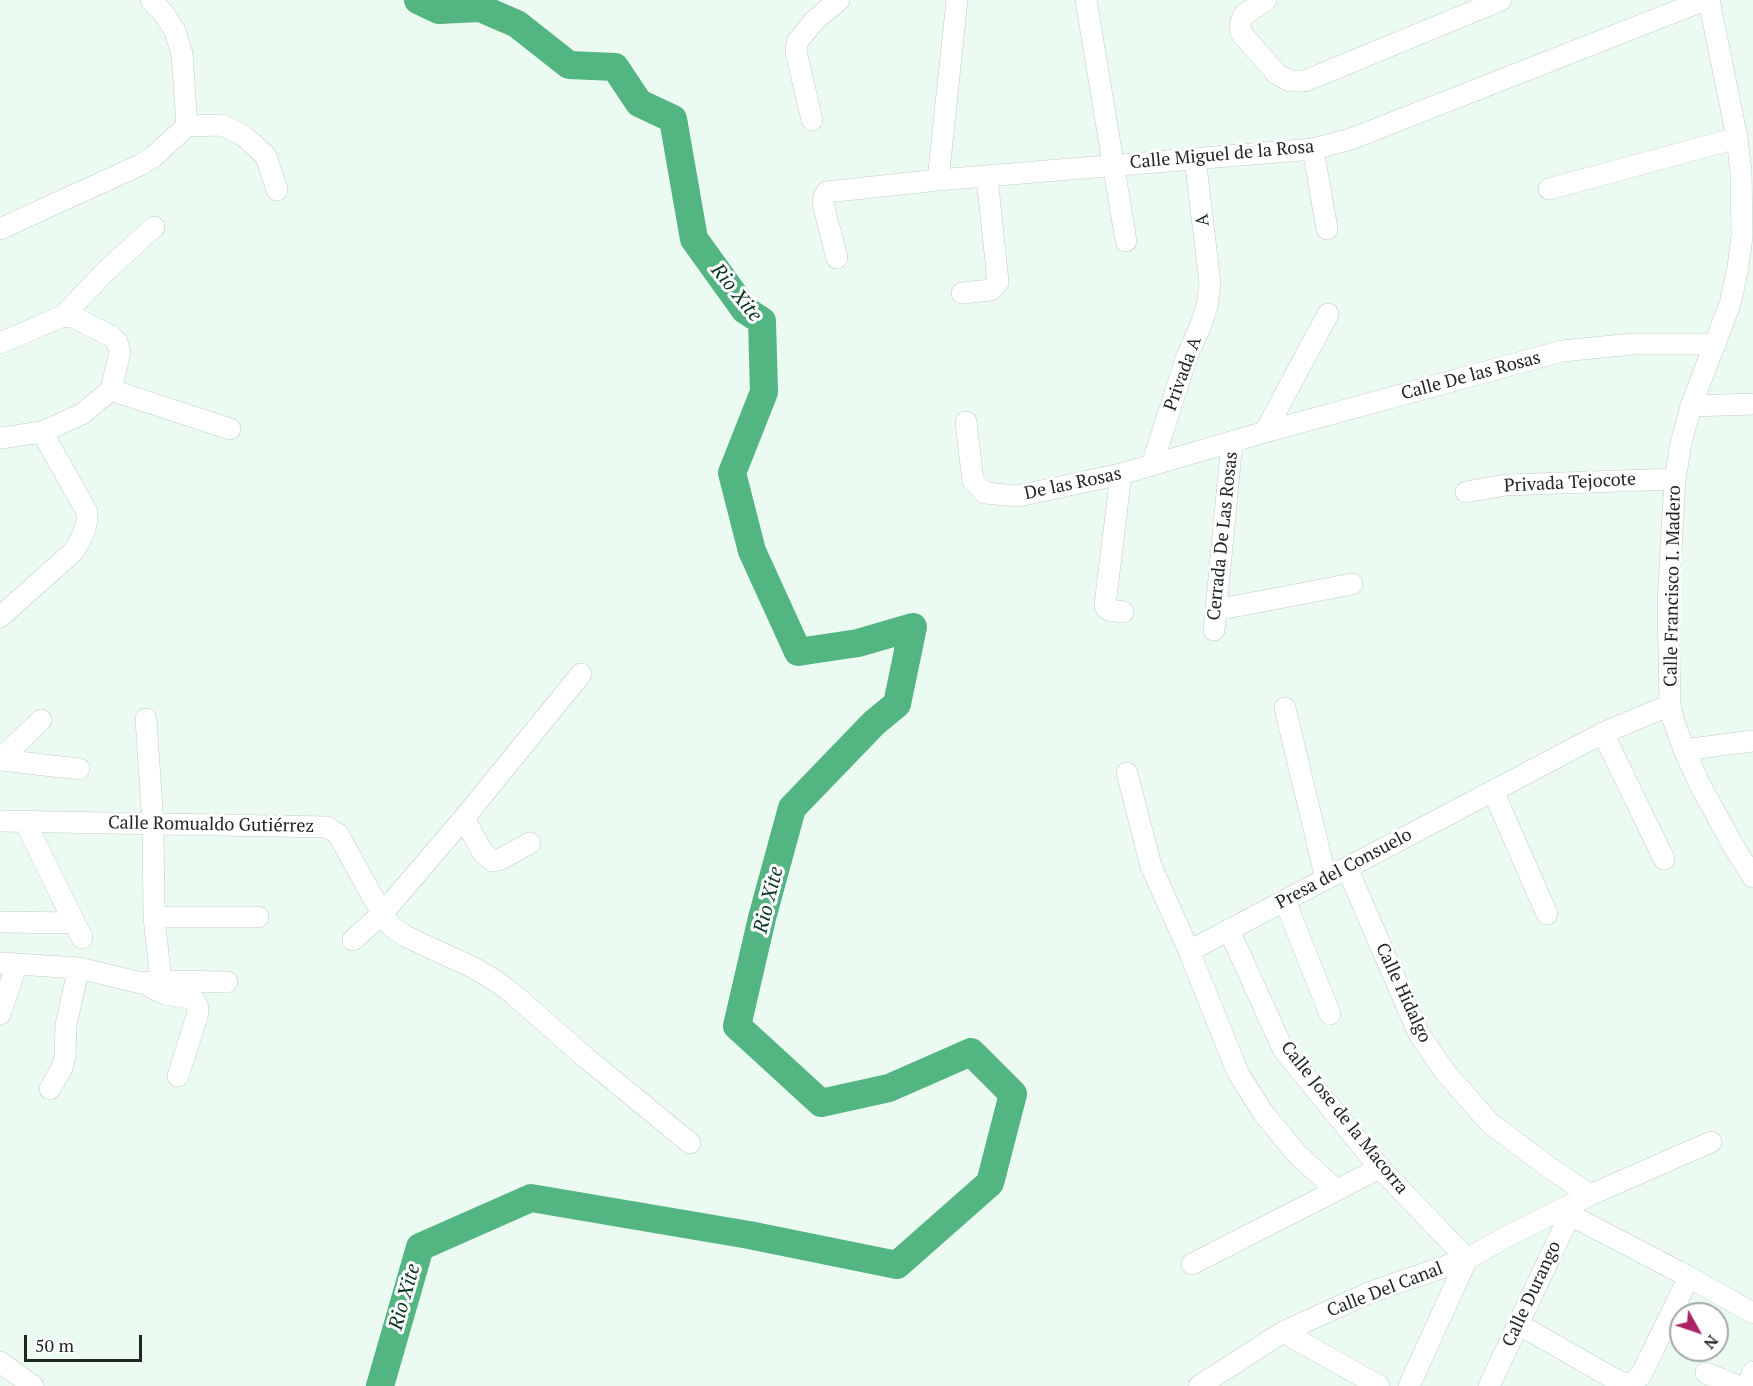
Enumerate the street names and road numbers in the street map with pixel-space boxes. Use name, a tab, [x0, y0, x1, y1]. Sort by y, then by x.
street label: Calle Miguel de la Rosa	[1129, 136, 1315, 174]
street label: A	[1192, 213, 1214, 227]
street label: Privada A	[1160, 334, 1206, 414]
street label: Calle De las Rosas	[1399, 347, 1543, 405]
street label: Cerrada De Las Rosas	[1203, 451, 1243, 621]
street label: De las Rosas	[1023, 463, 1123, 505]
street label: Privada Tejocote	[1503, 469, 1637, 497]
street label: Calle Francisco I. Madero	[1660, 485, 1686, 687]
street label: Calle Romualdo Gutiérrez	[108, 812, 314, 838]
street label: Presa del Consuelo	[1272, 824, 1416, 914]
street label: Calle Hidalgo	[1371, 940, 1435, 1046]
street label: Calle Jose de la Macorra	[1276, 1037, 1412, 1199]
street label: Calle Durango	[1498, 1238, 1566, 1350]
street label: Calle Del Canal	[1324, 1258, 1446, 1322]

